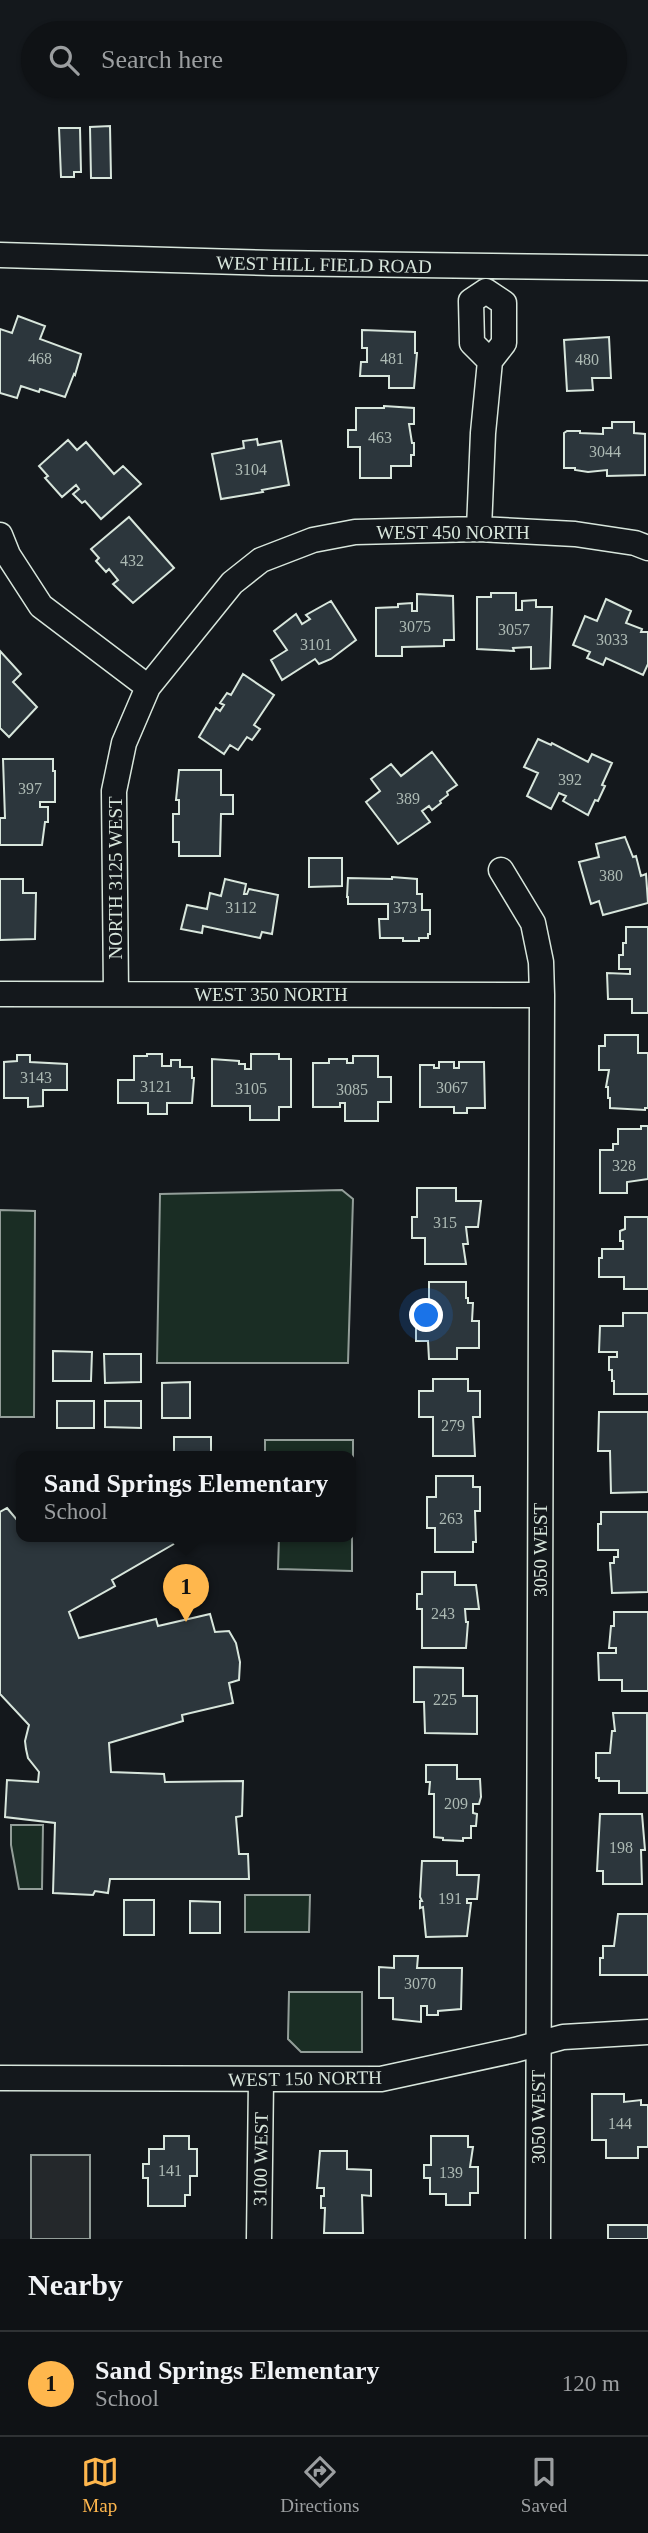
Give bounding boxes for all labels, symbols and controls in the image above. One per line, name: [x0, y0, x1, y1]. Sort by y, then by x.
search box: [21, 21, 627, 98]
icon: search: [45, 41, 83, 79]
text: Search here: [101, 45, 223, 74]
street label: WEST HILL FIELD ROAD: [216, 252, 432, 277]
house number: 468: [28, 350, 52, 367]
house number: 481: [380, 350, 404, 367]
house number: 480: [575, 351, 599, 368]
house number: 463: [368, 429, 392, 446]
house number: 3044: [589, 443, 621, 460]
house number: 3104: [235, 461, 267, 478]
street label: WEST 450 NORTH: [376, 522, 530, 543]
house number: 432: [120, 552, 144, 569]
house number: 3075: [399, 618, 431, 635]
house number: 3057: [498, 621, 530, 638]
house number: 3033: [596, 631, 628, 648]
house number: 3101: [300, 636, 332, 653]
house number: 392: [558, 771, 582, 788]
house number: 397: [18, 780, 42, 797]
house number: 389: [396, 790, 420, 807]
street label: NORTH 3125 WEST: [105, 796, 126, 960]
house number: 380: [599, 867, 623, 884]
house number: 3112: [225, 899, 257, 916]
house number: 373: [393, 899, 417, 916]
street label: WEST 350 NORTH: [194, 984, 348, 1005]
house number: 3143: [20, 1069, 52, 1086]
house number: 3121: [140, 1078, 172, 1095]
house number: 3067: [436, 1079, 468, 1096]
house number: 3105: [235, 1080, 267, 1097]
house number: 3085: [336, 1081, 368, 1098]
house number: 328: [612, 1157, 636, 1174]
house number: 315: [433, 1214, 457, 1231]
your location: [409, 1298, 443, 1332]
house number: 279: [441, 1417, 465, 1434]
popup: [16, 1451, 356, 1542]
text: Sand Springs Elementary: [44, 1469, 328, 1498]
text: School: [44, 1499, 108, 1524]
street label: 3050 WEST: [530, 1503, 551, 1597]
house number: 263: [439, 1510, 463, 1527]
pin: 1: [163, 1564, 209, 1622]
house number: 243: [431, 1605, 455, 1622]
house number: 225: [433, 1691, 457, 1708]
house number: 209: [444, 1795, 468, 1812]
house number: 198: [609, 1839, 633, 1856]
house number: 191: [438, 1890, 462, 1907]
house number: 3070: [404, 1975, 436, 1992]
street label: WEST 150 NORTH: [228, 2067, 382, 2090]
street label: 3050 WEST: [528, 2070, 549, 2164]
street label: 3100 WEST: [249, 2111, 272, 2206]
house number: 144: [608, 2115, 632, 2132]
house number: 141: [158, 2162, 182, 2179]
house number: 139: [439, 2164, 463, 2181]
text: Nearby: [28, 2268, 123, 2301]
text: Sand Springs Elementary: [95, 2356, 380, 2385]
text: 1: [45, 2371, 57, 2396]
text: 120 m: [562, 2371, 620, 2396]
text: School: [95, 2386, 159, 2411]
tab: Map: [81, 2453, 119, 2517]
tab: Directions: [280, 2453, 359, 2517]
tab: Saved: [521, 2453, 567, 2517]

